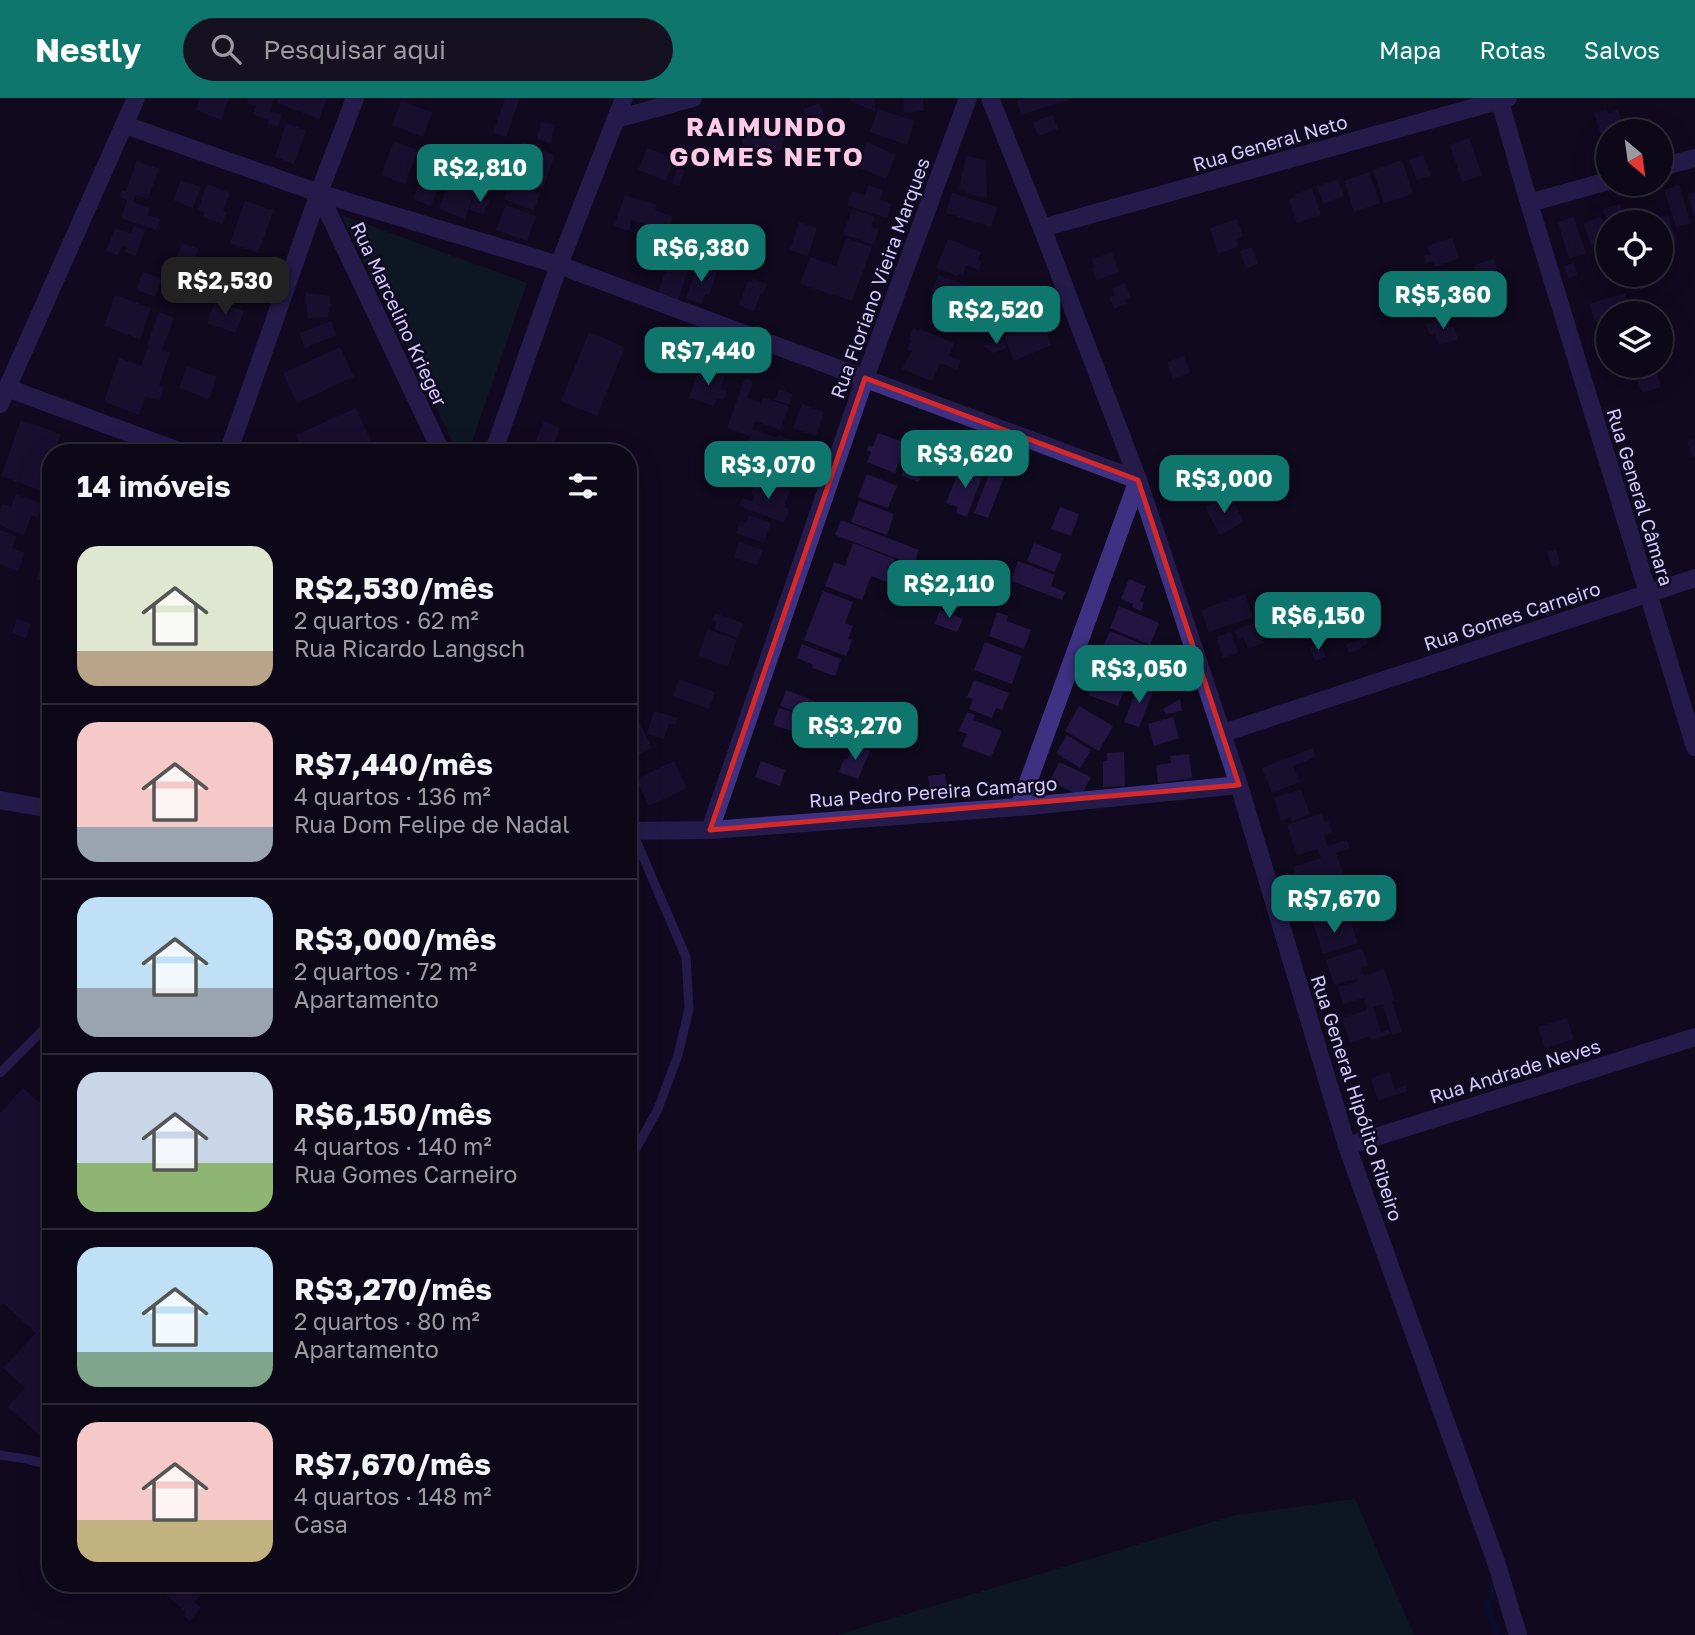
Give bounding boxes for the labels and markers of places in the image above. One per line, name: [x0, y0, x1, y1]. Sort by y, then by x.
pin: R$2,810: [415, 144, 545, 204]
pin: R$6,380: [636, 225, 766, 284]
pin: R$2,530: [160, 258, 290, 317]
pin: R$5,360: [1378, 272, 1508, 331]
pin: R$2,520: [931, 286, 1061, 346]
pin: R$7,440: [643, 328, 773, 387]
pin: R$3,620: [900, 430, 1030, 490]
pin: R$3,070: [703, 442, 833, 501]
pin: R$3,000: [1159, 456, 1289, 515]
pin: R$2,110: [884, 560, 1014, 620]
pin: R$6,150: [1253, 592, 1383, 652]
pin: R$3,050: [1074, 646, 1204, 705]
pin: R$3,270: [790, 702, 920, 762]
pin: R$7,670: [1269, 876, 1399, 935]

